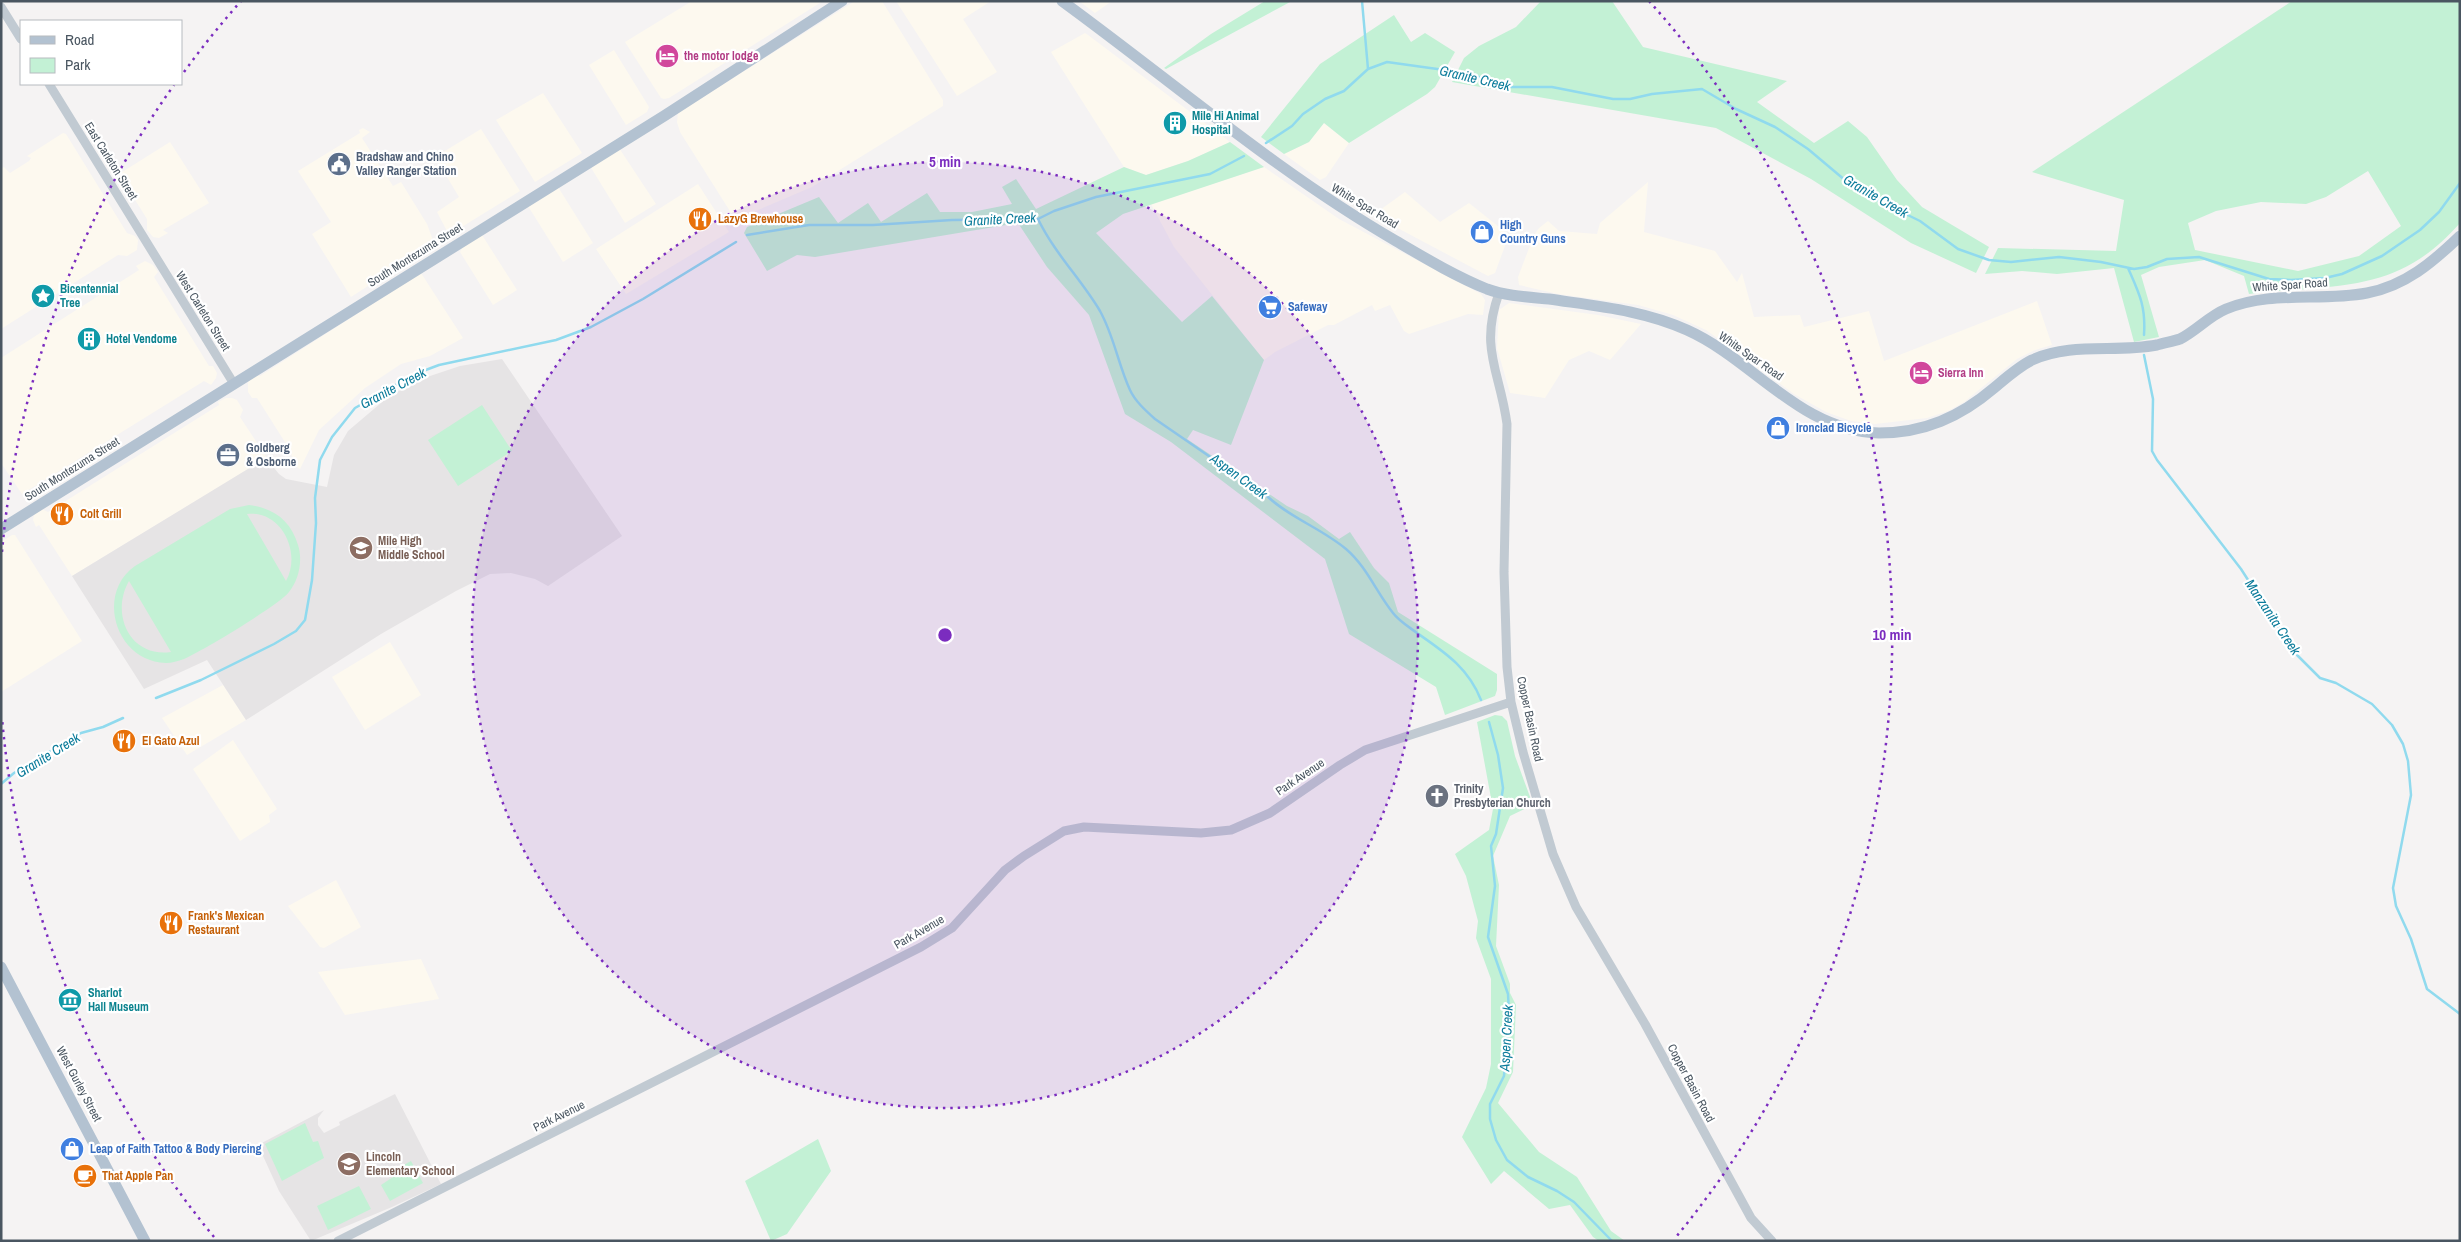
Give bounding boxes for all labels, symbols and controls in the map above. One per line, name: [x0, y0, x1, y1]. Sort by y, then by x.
legend: [20, 20, 182, 85]
text: Road: [65, 29, 94, 50]
hotel icon: the motor lodge: [654, 43, 680, 69]
place label: the motor lodge: [684, 48, 759, 64]
text: Park: [65, 54, 91, 75]
water label: Granite Creek: [1438, 61, 1513, 95]
place label: Mile Hi Animal Hospital: [1192, 108, 1259, 138]
building icon: Mile Hi Animal Hospital: [1162, 110, 1188, 136]
street label: East Carleton Street: [81, 119, 141, 203]
place label: Bradshaw and Chino Valley Ranger Station: [356, 149, 457, 179]
public building icon: Bradshaw and Chino Valley Ranger Station: [326, 151, 352, 177]
text: 5 min: [929, 151, 961, 172]
water label: Granite Creek: [1840, 170, 1913, 222]
street label: White Spar Road: [1329, 180, 1401, 232]
restaurant icon: LazyG Brewhouse: [687, 206, 713, 232]
water label: Granite Creek: [964, 208, 1038, 230]
place label: LazyG Brewhouse: [718, 211, 804, 227]
place label: High Country Guns: [1500, 217, 1566, 247]
street label: South Montezuma Street: [365, 219, 466, 291]
shop icon: High Country Guns: [1469, 219, 1495, 245]
street label: West Carleton Street: [172, 268, 234, 354]
street label: White Spar Road: [2252, 274, 2328, 296]
place label: Bicentennial Tree: [60, 281, 119, 311]
place icon: Bicentennial Tree: [30, 283, 56, 309]
supermarket icon: Safeway: [1257, 294, 1283, 320]
place label: Safeway: [1288, 299, 1328, 315]
building icon: Hotel Vendome: [76, 326, 102, 352]
street label: White Spar Road: [1715, 328, 1787, 384]
place label: Hotel Vendome: [106, 331, 177, 347]
hotel icon: Sierra Inn: [1908, 360, 1934, 386]
water label: Granite Creek: [357, 363, 430, 413]
place label: Sierra Inn: [1938, 365, 1983, 381]
shop icon: Ironclad Bicycle: [1765, 415, 1791, 441]
place label: Ironclad Bicycle: [1796, 420, 1872, 436]
street label: South Montezuma Street: [22, 433, 123, 505]
place label: Goldberg & Osborne: [246, 440, 297, 470]
office icon: Goldberg & Osborne: [215, 442, 241, 468]
water label: Aspen Creek: [1206, 449, 1272, 504]
restaurant icon: Colt Grill: [49, 501, 75, 527]
place label: Colt Grill: [80, 506, 122, 522]
place label: Mile High Middle School: [378, 533, 445, 563]
school or university icon: Mile High Middle School: [348, 535, 374, 561]
water label: Manzanita Creek: [2241, 576, 2306, 659]
text: 10 min: [1873, 624, 1911, 645]
centre of rings: [936, 626, 954, 644]
street label: Copper Basin Road: [1513, 675, 1547, 763]
water label: Granite Creek: [13, 728, 84, 782]
restaurant icon: El Gato Azul: [111, 728, 137, 754]
place label: El Gato Azul: [142, 733, 200, 749]
street label: Park Avenue: [1272, 755, 1328, 799]
place label: Trinity Presbyterian Church: [1454, 781, 1551, 811]
church icon: Trinity Presbyterian Church: [1424, 783, 1450, 809]
place label: Frank's Mexican Restaurant: [188, 908, 264, 938]
restaurant icon: Frank's Mexican Restaurant: [158, 910, 184, 936]
street label: Park Avenue: [891, 911, 947, 953]
place label: Sharlot Hall Museum: [88, 985, 149, 1015]
museum icon: Sharlot Hall Museum: [57, 987, 83, 1013]
water label: Aspen Creek: [1495, 1003, 1517, 1073]
street label: Copper Basin Road: [1664, 1041, 1718, 1125]
street label: West Gurley Street: [52, 1044, 106, 1125]
street label: Park Avenue: [530, 1097, 588, 1135]
shop icon: Leap of Faith Tattoo & Body Piercing: [59, 1136, 85, 1162]
place label: Leap of Faith Tattoo & Body Piercing: [90, 1141, 262, 1157]
place label: Lincoln Elementary School: [366, 1149, 455, 1179]
school or university icon: Lincoln Elementary School: [336, 1151, 362, 1177]
cafe icon: That Apple Pan: [72, 1163, 98, 1189]
place label: That Apple Pan: [102, 1168, 173, 1184]

